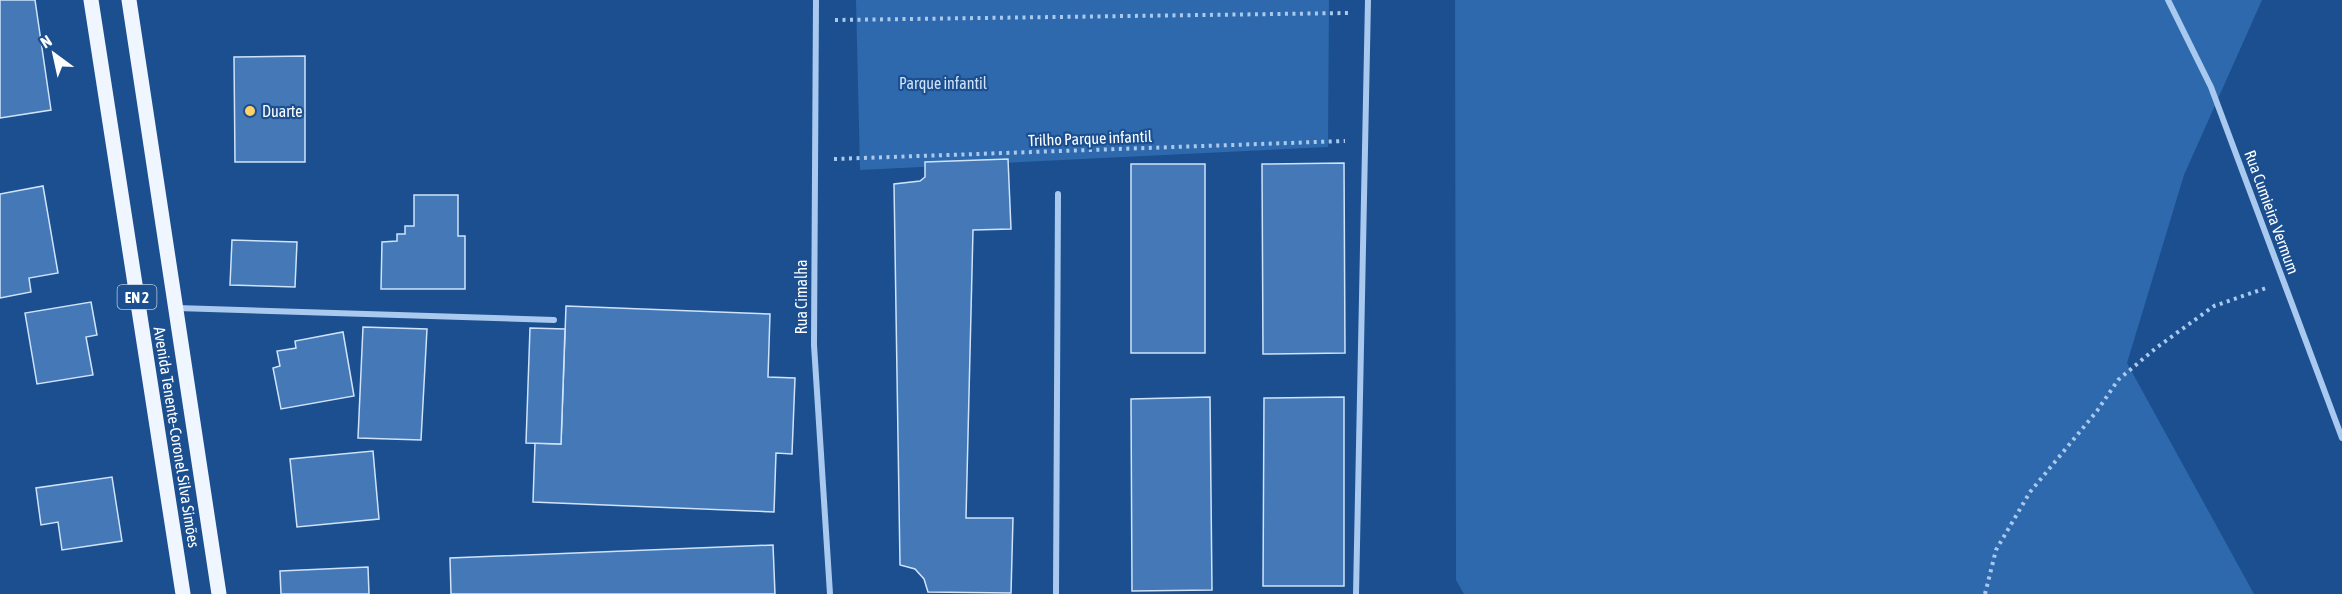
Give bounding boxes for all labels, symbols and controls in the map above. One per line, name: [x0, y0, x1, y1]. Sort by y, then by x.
north arrow: [24, 24, 84, 84]
text: N: [37, 31, 55, 52]
park label: Parque infantil: [899, 74, 988, 93]
place label: Duarte: [262, 102, 302, 120]
marker: Duarte: [243, 104, 257, 118]
street label: Trilho Parque infantil: [1028, 127, 1153, 150]
street label: Rua Cumieira Vermum: [2241, 148, 2303, 276]
street label: Rua Cimalha: [792, 260, 810, 334]
road number: EN 2: [118, 285, 156, 309]
street label: Avenida Tenente-Coronel Silva Simões: [151, 325, 203, 549]

